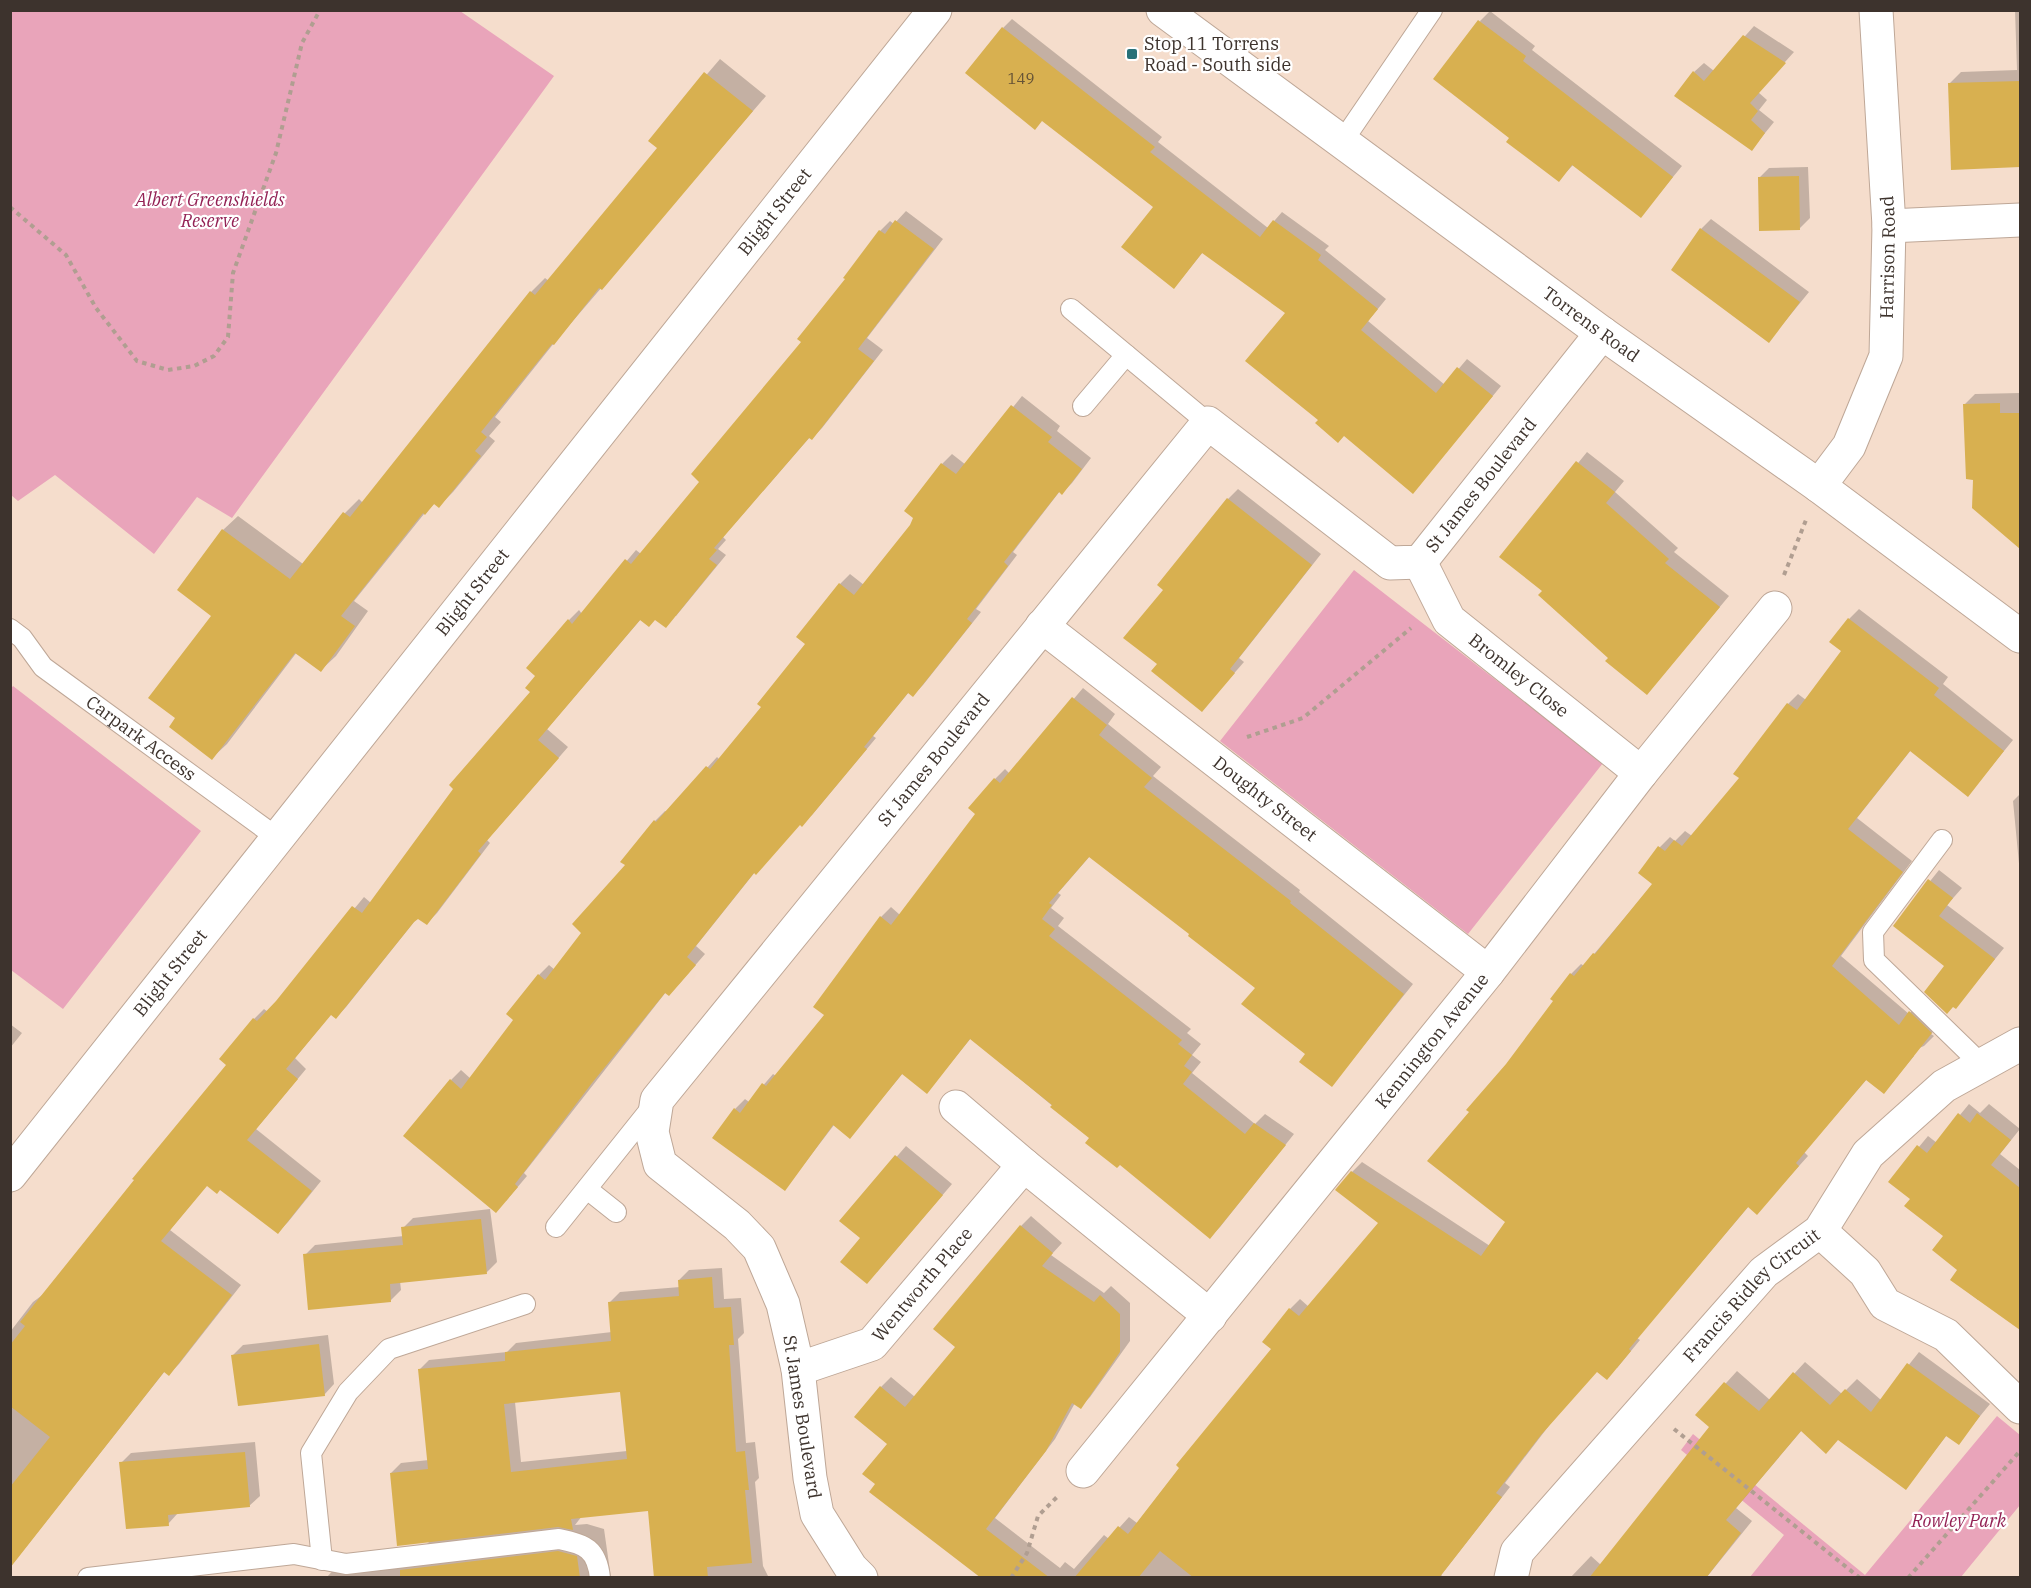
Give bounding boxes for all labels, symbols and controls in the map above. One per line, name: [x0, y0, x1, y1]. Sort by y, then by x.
place label: Stop 11 Torrens Road - South side: [1144, 32, 1291, 76]
marker: Stop 11 Torrens Road - South side: [1125, 47, 1139, 61]
house number: 149: [1007, 69, 1035, 88]
street label: Blight Street: [733, 163, 816, 260]
park label: Albert Greenshields Reserve: [134, 188, 285, 232]
street label: Harrison Road: [1875, 195, 1900, 319]
street label: Torrens Road: [1538, 281, 1644, 367]
street label: St James Boulevard: [1420, 413, 1541, 557]
street label: Blight Street: [430, 544, 514, 640]
street label: Bromley Close: [1464, 628, 1574, 722]
street label: St James Boulevard: [872, 688, 995, 831]
street label: Carpark Access: [82, 690, 201, 786]
street label: Doughty Street: [1208, 751, 1322, 846]
street label: Blight Street: [128, 924, 212, 1021]
street label: Kennington Avenue: [1370, 968, 1493, 1113]
street label: Wentworth Place: [867, 1222, 977, 1346]
street label: Francis Ridley Circuit: [1678, 1223, 1824, 1367]
street label: St James Boulevard: [778, 1333, 827, 1500]
park label: Rowley Park: [1911, 1509, 2007, 1532]

